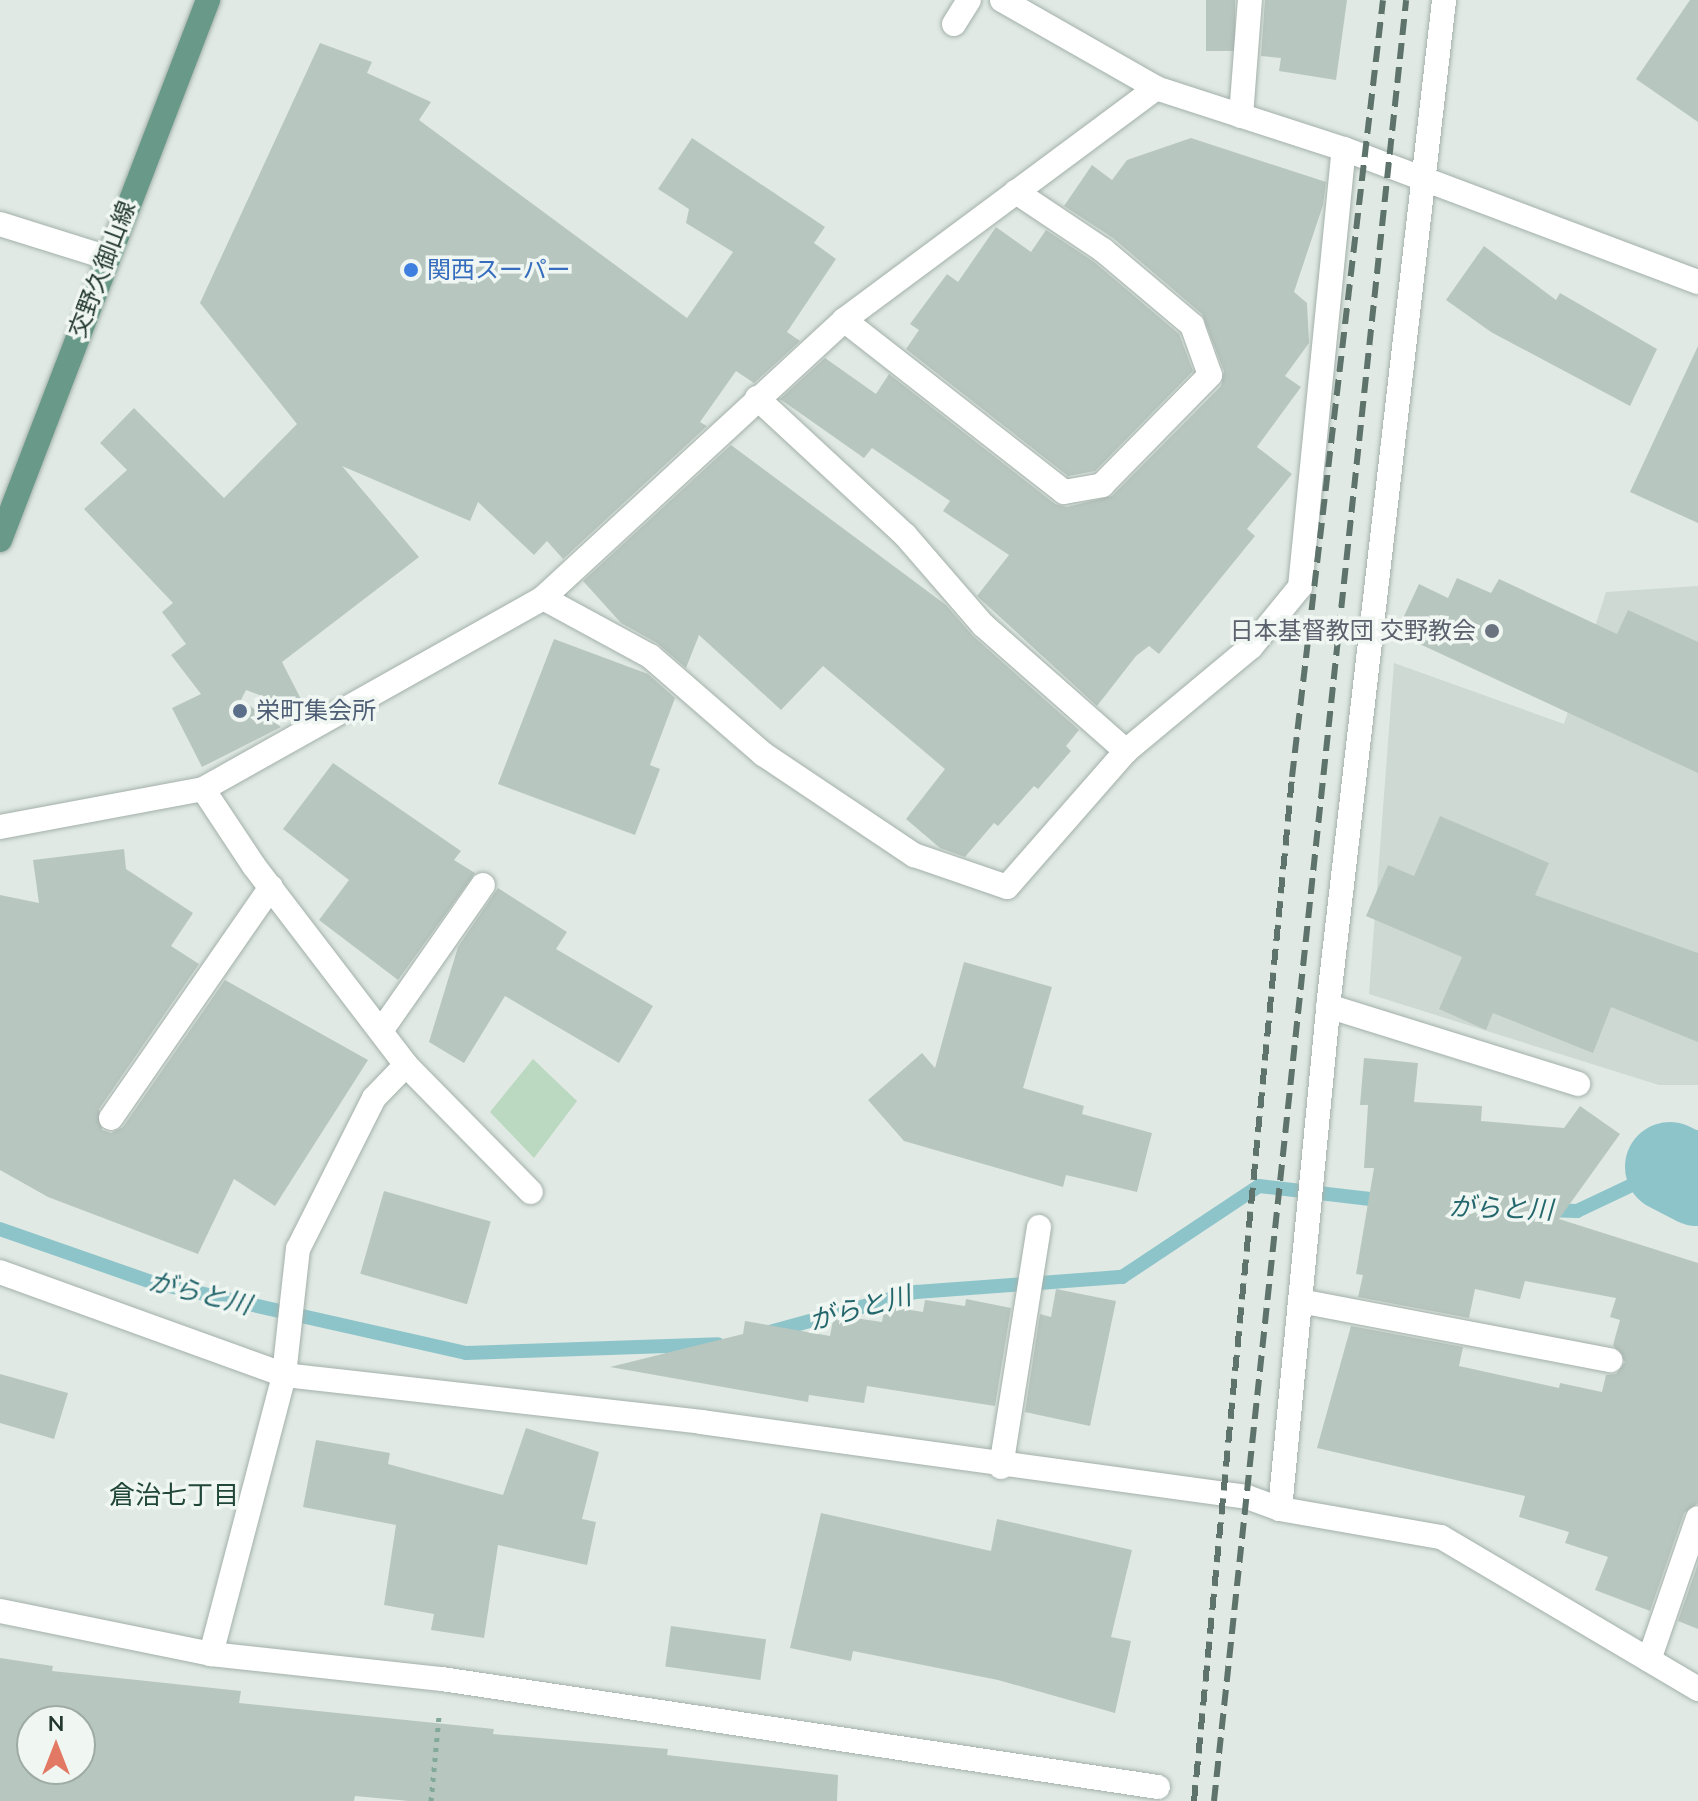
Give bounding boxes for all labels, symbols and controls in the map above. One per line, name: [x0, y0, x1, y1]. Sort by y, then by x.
street label: 交野久御山線: [63, 197, 141, 341]
place label: 関西スーパー: [427, 256, 571, 284]
marker: 関西スーパー: [402, 261, 420, 279]
place label: 日本基督教団 交野教会: [1230, 617, 1476, 645]
marker: 日本基督教団 交野教会: [1483, 622, 1501, 640]
place label: 栄町集会所: [256, 697, 376, 725]
marker: 栄町集会所: [231, 702, 249, 720]
water label: がらと川: [1448, 1191, 1554, 1225]
water label: がらと川: [146, 1265, 254, 1321]
water label: がらと川: [806, 1279, 914, 1337]
district label: 倉治七丁目: [109, 1479, 239, 1511]
north arrow: [16, 1705, 96, 1785]
text: N: [48, 1709, 64, 1737]

